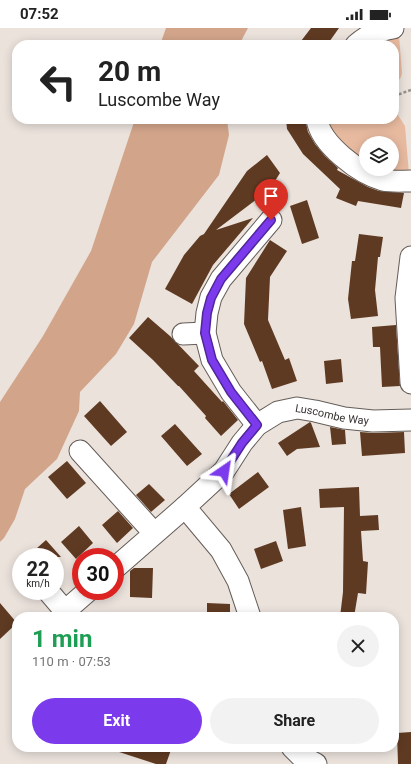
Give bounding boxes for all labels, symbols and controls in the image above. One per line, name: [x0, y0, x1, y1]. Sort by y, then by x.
text: 07:52: [20, 5, 59, 23]
text: 20 m: [98, 55, 161, 88]
icon: left: [32, 56, 84, 108]
text: Luscombe Way: [98, 89, 220, 110]
map controls: [359, 136, 399, 176]
button: layers: [359, 136, 399, 176]
pin: [254, 179, 288, 220]
icon: arrive: [260, 185, 282, 207]
street label: Luscombe Way: [294, 401, 370, 427]
position arrow: [203, 450, 245, 492]
speed limit sign: 30: [72, 548, 124, 600]
text: 22: [27, 557, 49, 581]
text: km/h: [26, 578, 50, 589]
text: 1 min: [32, 625, 92, 653]
button: close: [337, 625, 379, 667]
text: 110 m · 07:53: [32, 654, 111, 669]
button: Exit: [32, 698, 202, 744]
button: Share: [210, 698, 379, 744]

